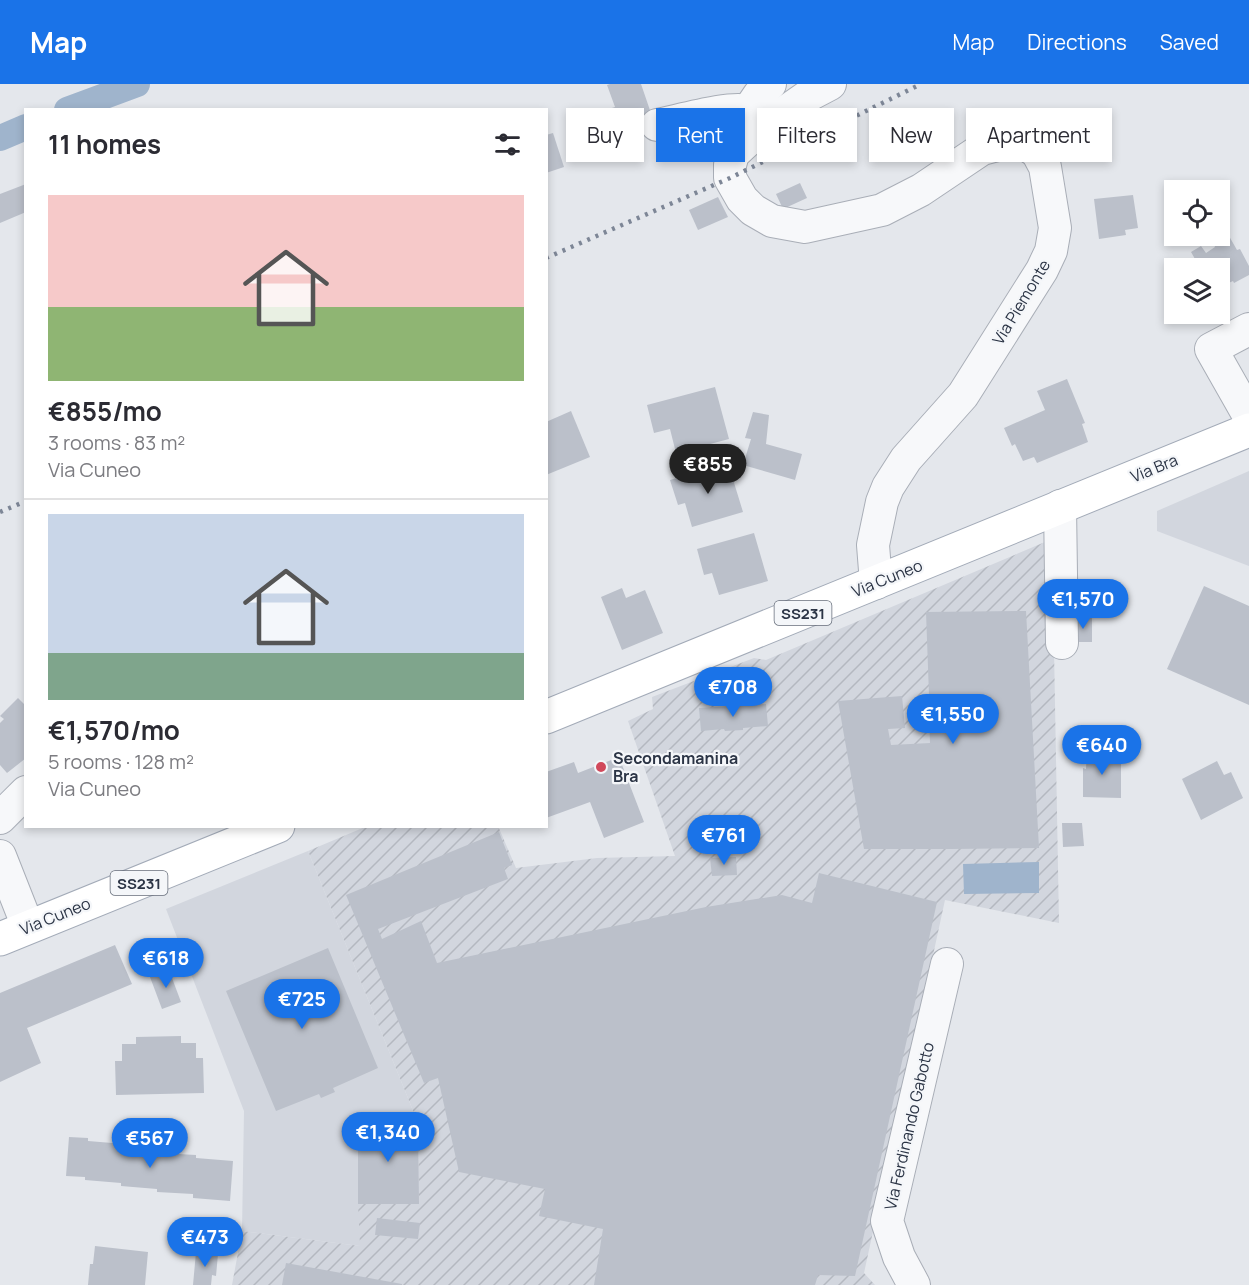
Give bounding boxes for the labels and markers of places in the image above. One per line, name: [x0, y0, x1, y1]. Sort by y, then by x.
pin: €855: [672, 444, 744, 495]
pin: €1,570: [1034, 579, 1132, 630]
pin: €708: [697, 667, 769, 718]
pin: €1,550: [904, 694, 1002, 745]
pin: €640: [1066, 725, 1138, 776]
place label: Secondamanina Bra: [613, 747, 738, 787]
marker: Secondamanina Bra: [594, 760, 608, 774]
pin: €761: [688, 815, 760, 866]
pin: €618: [130, 938, 202, 989]
pin: €725: [266, 979, 338, 1030]
pin: €1,340: [339, 1112, 437, 1163]
pin: €567: [114, 1118, 186, 1169]
pin: €473: [169, 1217, 241, 1268]

